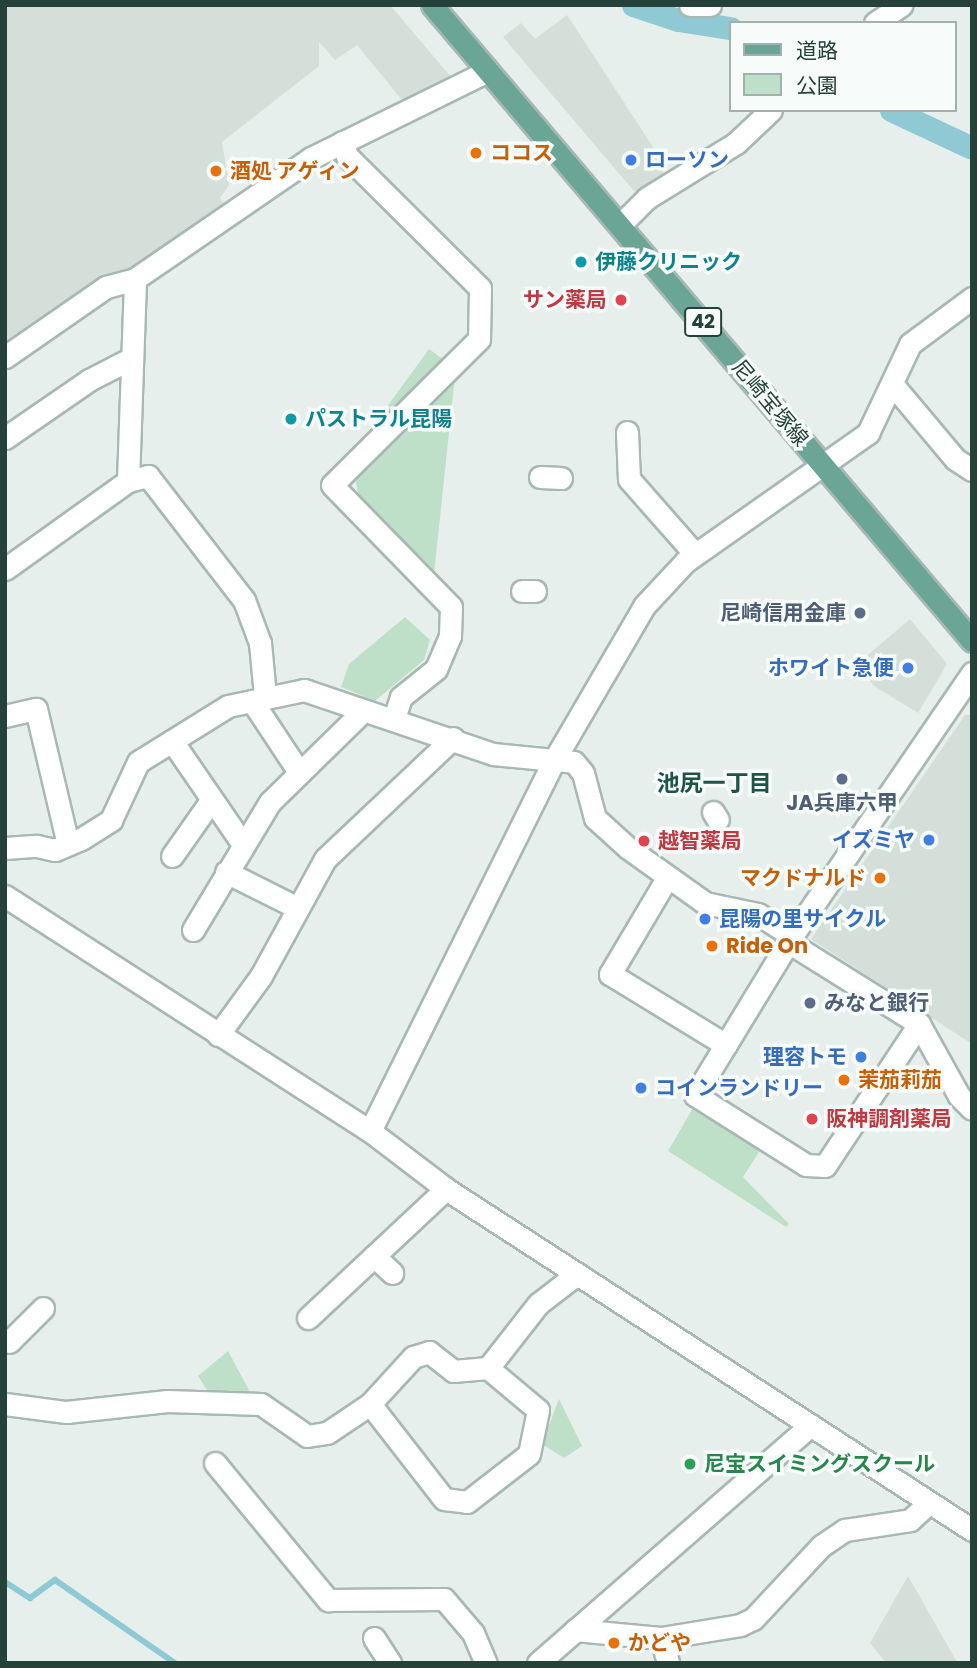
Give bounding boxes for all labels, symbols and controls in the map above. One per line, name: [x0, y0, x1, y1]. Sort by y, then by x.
legend: [729, 21, 956, 112]
text: 道路: [796, 36, 838, 65]
text: 公園: [796, 71, 838, 100]
place label: ココス: [490, 140, 553, 166]
marker: ココス: [468, 145, 484, 161]
place label: ローソン: [645, 147, 729, 173]
marker: ローソン: [623, 152, 639, 168]
place label: 酒処 アゲィン: [230, 158, 360, 184]
marker: 酒処 アゲィン: [208, 163, 224, 179]
place label: 伊藤クリニック: [595, 249, 742, 275]
marker: 伊藤クリニック: [573, 254, 589, 270]
place label: サン薬局: [523, 287, 607, 313]
marker: サン薬局: [613, 292, 629, 308]
road number: 42: [684, 306, 722, 338]
street label: 尼崎宝塚線: [727, 355, 813, 451]
place label: パストラル昆陽: [305, 406, 452, 432]
marker: パストラル昆陽: [283, 411, 299, 427]
place label: 尼崎信用金庫: [720, 600, 846, 626]
marker: 尼崎信用金庫: [852, 605, 868, 621]
place label: ホワイト急便: [768, 655, 894, 681]
marker: ホワイト急便: [900, 660, 916, 676]
district label: 池尻一丁目: [657, 769, 771, 797]
marker: JA兵庫六甲: [834, 771, 850, 787]
place label: JA兵庫六甲: [786, 790, 898, 816]
place label: イズミヤ: [831, 827, 915, 853]
place label: 越智薬局: [658, 828, 742, 854]
marker: イズミヤ: [921, 832, 937, 848]
marker: 越智薬局: [636, 833, 652, 849]
place label: マクドナルド: [740, 865, 866, 891]
marker: マクドナルド: [872, 870, 888, 886]
place label: 昆陽の里サイクル: [719, 906, 887, 932]
marker: 昆陽の里サイクル: [697, 911, 713, 927]
place label: Ride On: [726, 933, 808, 959]
marker: Ride On: [704, 938, 720, 954]
place label: みなと銀行: [824, 990, 929, 1016]
marker: みなと銀行: [802, 995, 818, 1011]
place label: 理容トモ: [763, 1044, 847, 1070]
marker: 理容トモ: [853, 1049, 869, 1065]
place label: 茉茄莉茄: [858, 1067, 942, 1093]
marker: 茉茄莉茄: [836, 1072, 852, 1088]
place label: コインランドリー: [655, 1075, 823, 1101]
marker: コインランドリー: [633, 1080, 649, 1096]
place label: 阪神調剤薬局: [826, 1106, 952, 1132]
marker: 阪神調剤薬局: [804, 1111, 820, 1127]
place label: 尼宝スイミングスクール: [704, 1451, 935, 1477]
marker: 尼宝スイミングスクール: [682, 1456, 698, 1472]
place label: かどや: [628, 1630, 691, 1656]
marker: かどや: [606, 1635, 622, 1651]

